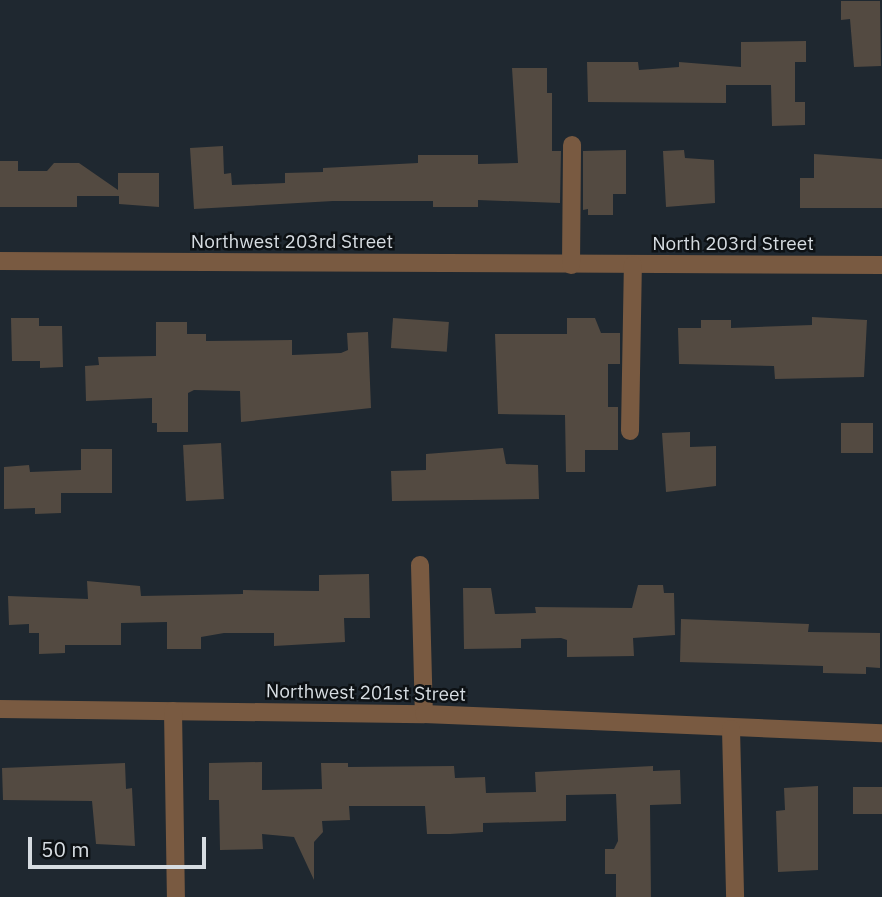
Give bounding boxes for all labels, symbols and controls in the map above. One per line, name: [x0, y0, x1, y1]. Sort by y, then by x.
street label: Northwest 203rd Street: [191, 231, 393, 253]
street label: North 203rd Street: [652, 233, 814, 255]
street label: Northwest 201st Street: [266, 680, 466, 706]
scale bar: [32, 824, 210, 868]
text: 50 m: [41, 835, 90, 863]

